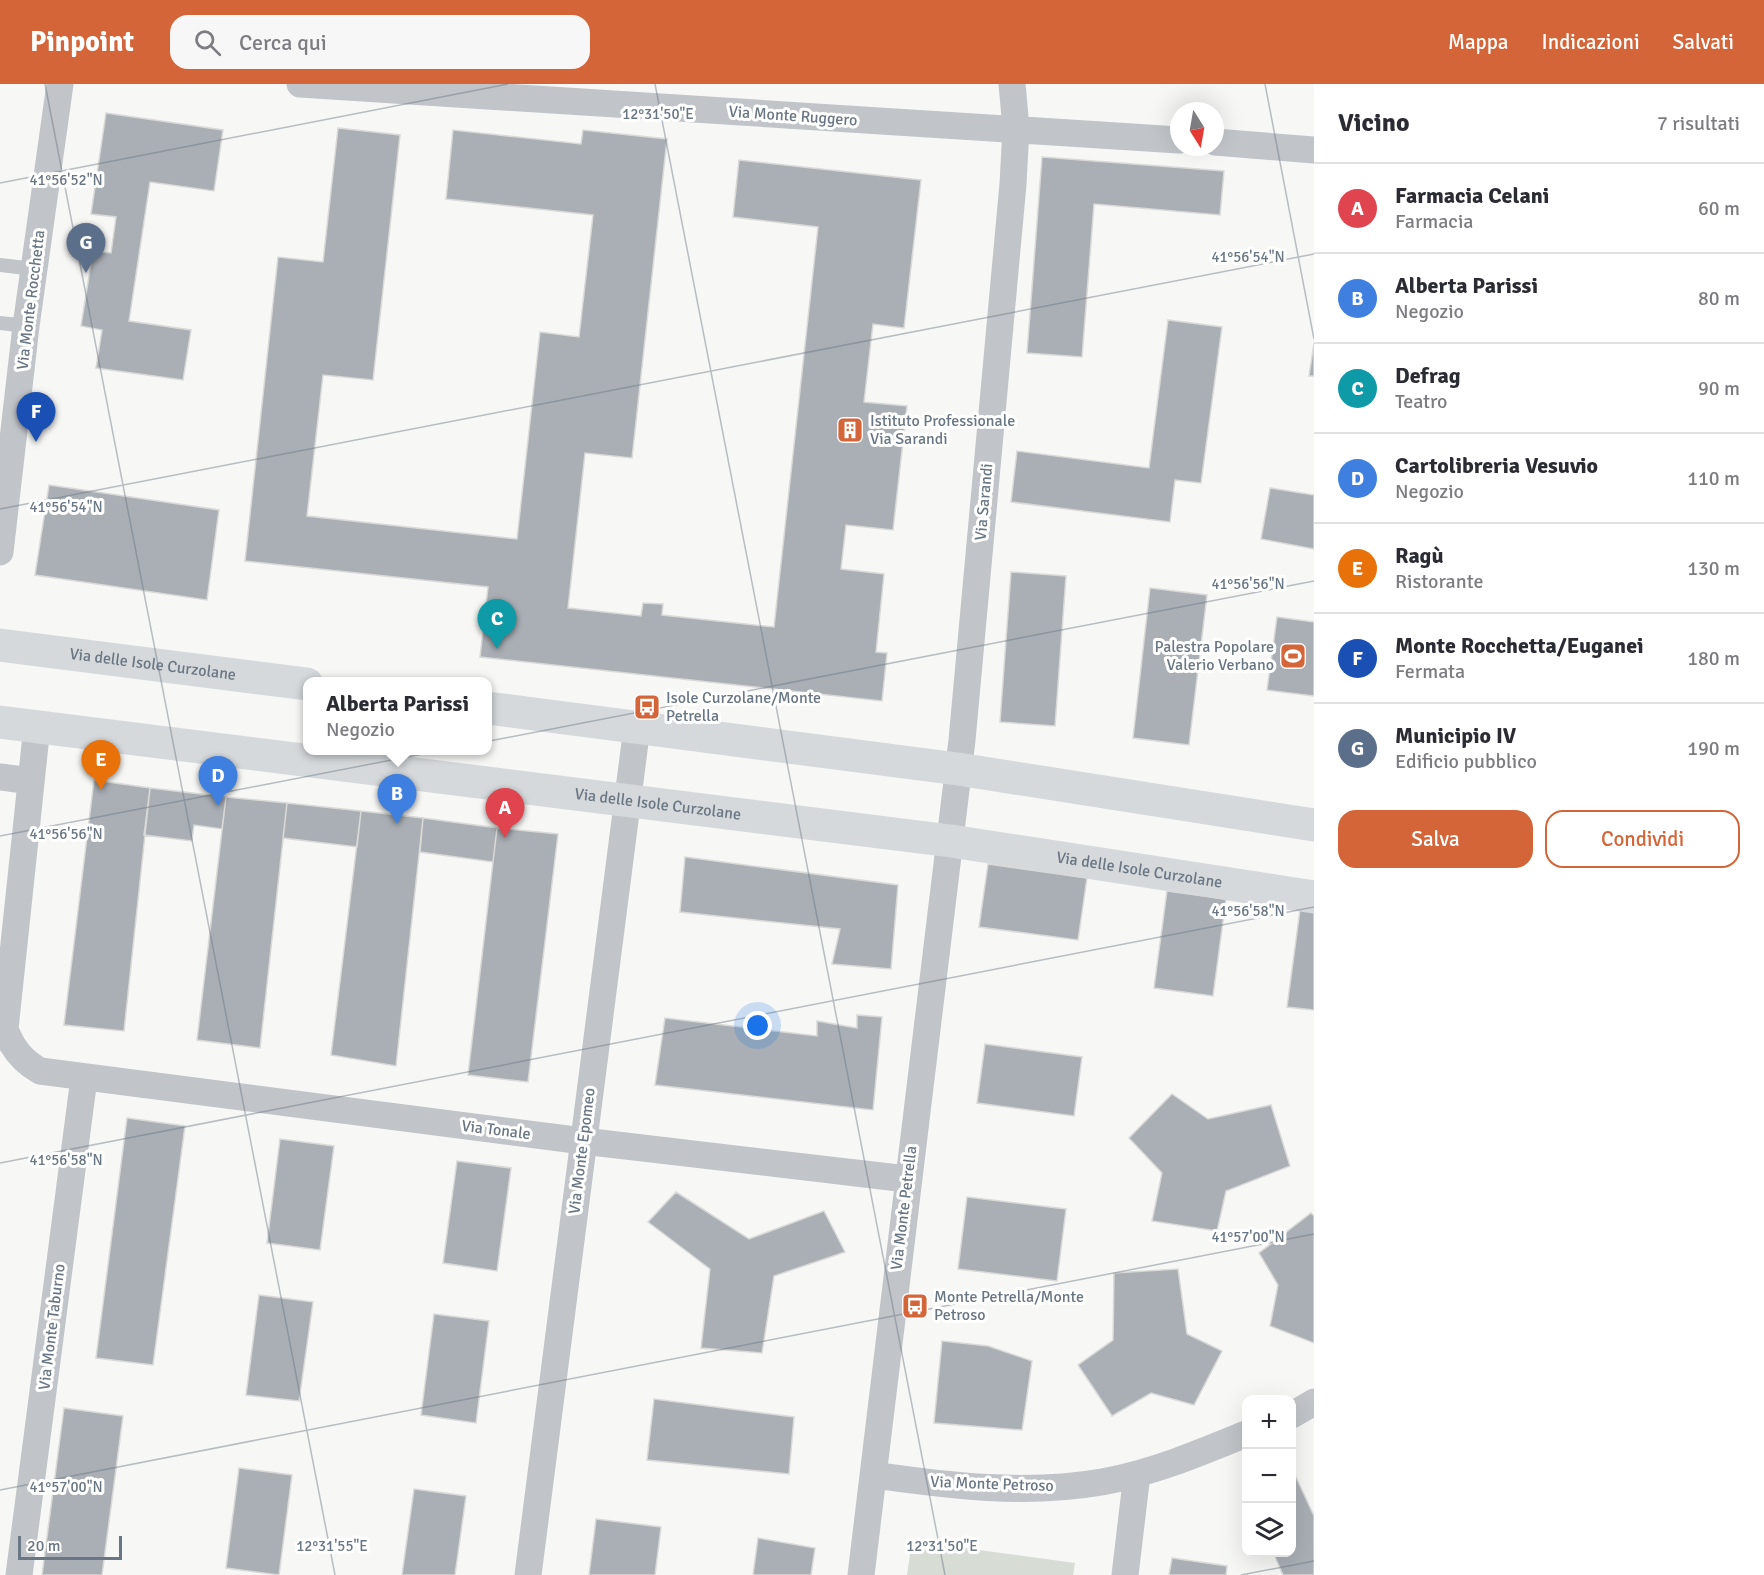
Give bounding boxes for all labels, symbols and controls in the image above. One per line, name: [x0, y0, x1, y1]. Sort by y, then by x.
search box: [170, 15, 590, 69]
text: Pinpoint: [30, 25, 134, 59]
icon: search: [191, 26, 224, 59]
text: Cerca qui: [239, 29, 327, 56]
text: Mappa: [1448, 29, 1509, 55]
text: Indicazioni: [1542, 29, 1640, 55]
text: Salvati: [1673, 29, 1734, 55]
street label: Via Monte Ruggero: [728, 102, 858, 130]
north arrow: [1170, 102, 1224, 156]
text: 12°31'50"E: [622, 105, 694, 123]
text: Vicino: [1338, 107, 1410, 139]
text: 7 risultati: [1657, 111, 1740, 136]
text: 41°56'52"N: [29, 171, 103, 189]
text: Farmacia Celani: [1395, 182, 1549, 209]
text: A: [1351, 196, 1364, 221]
text: 60 m: [1698, 196, 1740, 221]
text: Farmacia: [1395, 209, 1473, 234]
pin: G: [66, 224, 106, 273]
street label: Via Monte Rocchetta: [12, 229, 50, 371]
text: 41°56'54"N: [1211, 248, 1285, 266]
text: Alberta Parissi: [1395, 272, 1538, 299]
text: B: [1351, 286, 1364, 311]
text: 80 m: [1698, 286, 1740, 311]
text: Negozio: [1395, 299, 1464, 324]
text: Defrag: [1395, 362, 1461, 389]
text: C: [1351, 376, 1364, 401]
text: 90 m: [1698, 376, 1740, 401]
text: Teatro: [1395, 389, 1448, 414]
pin: F: [16, 392, 56, 442]
place label: Istituto Professionale Via Sarandi: [870, 411, 1015, 449]
building icon: Istituto Professionale Via Sarandi: [835, 415, 865, 445]
text: Cartolibreria Vesuvio: [1395, 452, 1598, 479]
street label: Via Sarandi: [971, 463, 997, 541]
text: D: [1351, 466, 1364, 491]
text: 110 m: [1687, 466, 1740, 491]
text: Negozio: [1395, 479, 1464, 504]
text: 41°56'54"N: [29, 498, 103, 516]
text: Ragù: [1395, 542, 1443, 569]
text: E: [1352, 556, 1363, 581]
text: 130 m: [1687, 556, 1740, 581]
text: Ristorante: [1395, 569, 1484, 594]
text: 41°56'56"N: [1211, 575, 1285, 593]
pin: C: [478, 600, 516, 649]
text: Monte Rocchetta/Euganei: [1395, 632, 1644, 659]
place label: Palestra Popolare Valerio Verbano: [1154, 637, 1274, 675]
sports icon: Palestra Popolare Valerio Verbano: [1278, 641, 1308, 671]
street label: Via delle Isole Curzolane: [68, 644, 237, 685]
text: F: [1352, 646, 1363, 671]
text: 180 m: [1687, 646, 1740, 671]
text: Fermata: [1395, 659, 1465, 684]
popup: [303, 677, 492, 755]
place label: Isole Curzolane/Monte Petrella: [666, 688, 821, 726]
text: Alberta Parissi: [326, 690, 469, 717]
bus stop icon: Isole Curzolane/Monte Petrella: [632, 692, 662, 722]
text: Negozio: [326, 717, 395, 742]
text: Municipio IV: [1395, 722, 1516, 749]
text: G: [1351, 736, 1364, 761]
text: 190 m: [1687, 736, 1740, 761]
pin: E: [82, 740, 120, 790]
text: Edificio pubblico: [1395, 749, 1537, 774]
pin: D: [198, 756, 238, 806]
pin: B: [378, 774, 416, 824]
street label: Via delle Isole Curzolane: [573, 784, 742, 825]
pin: A: [486, 788, 524, 838]
button: Salva: [1338, 810, 1533, 868]
button: Condividi: [1545, 810, 1740, 868]
text: 41°56'56"N: [29, 825, 103, 843]
street label: Via delle Isole Curzolane: [1055, 847, 1224, 893]
text: 41°56'58"N: [1211, 902, 1285, 920]
your location: [743, 1011, 772, 1040]
street label: Via Monte Epomeo: [564, 1087, 600, 1215]
street label: Via Tonale: [460, 1116, 532, 1144]
street label: Via Monte Petrella: [886, 1145, 922, 1271]
text: 41°56'58"N: [29, 1151, 103, 1169]
text: 41°57'00"N: [1211, 1228, 1285, 1246]
street label: Via Monte Taburno: [34, 1263, 70, 1391]
place label: Monte Petrella/Monte Petroso: [934, 1287, 1084, 1325]
bus stop icon: Monte Petrella/Monte Petroso: [900, 1291, 930, 1321]
map controls: [1242, 1395, 1296, 1557]
button: +: [1242, 1395, 1296, 1449]
button: −: [1242, 1449, 1296, 1503]
street label: Via Monte Petroso: [930, 1472, 1054, 1496]
text: 41°57'00"N: [29, 1478, 103, 1496]
button: layers: [1242, 1503, 1296, 1557]
scale bar: [18, 1533, 122, 1560]
text: 20 m: [27, 1536, 61, 1556]
text: 12°31'55"E: [296, 1537, 368, 1555]
text: 12°31'50"E: [906, 1537, 978, 1555]

